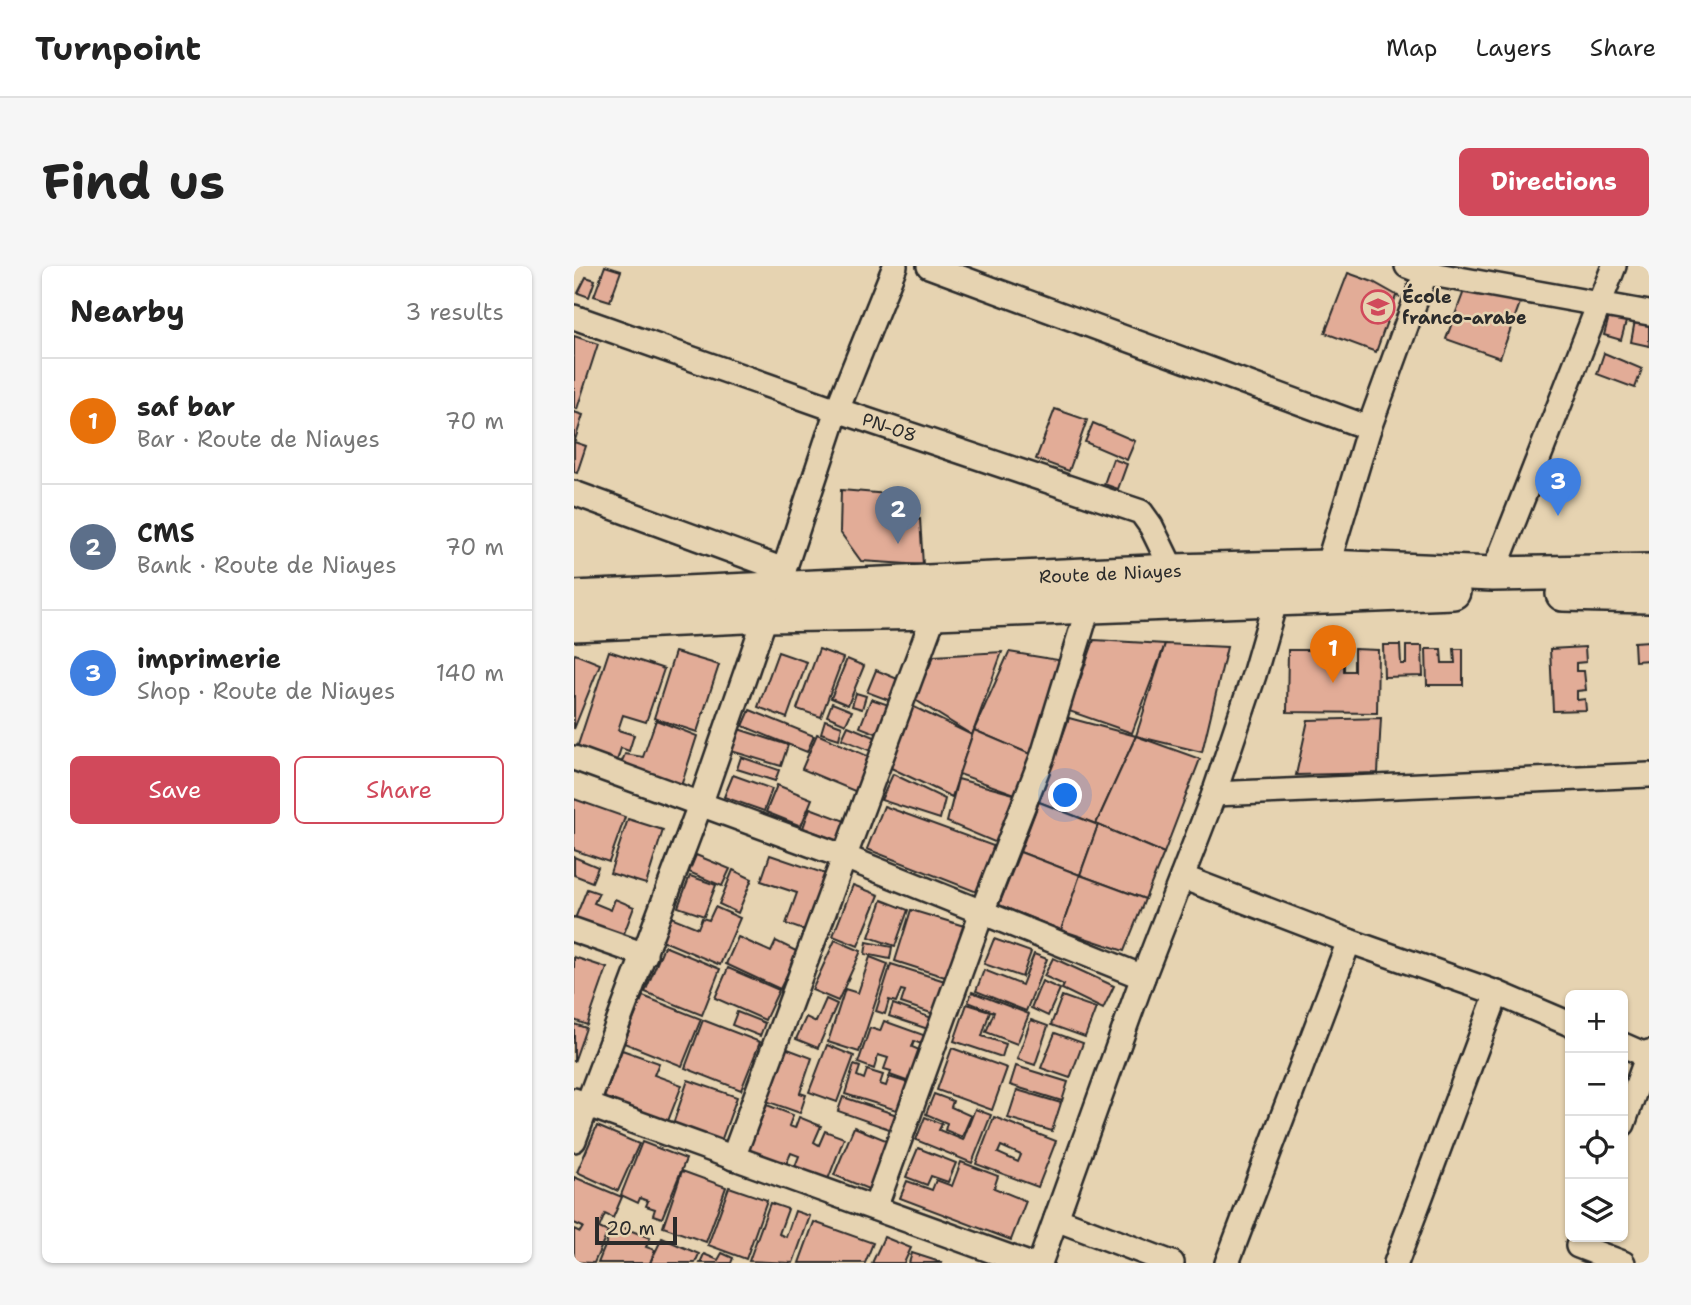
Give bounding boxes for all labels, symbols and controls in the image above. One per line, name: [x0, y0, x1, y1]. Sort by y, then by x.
text: Turnpoint: [35, 26, 201, 71]
text: Map: [1386, 32, 1437, 64]
text: Layers: [1475, 32, 1552, 64]
text: Share: [1590, 32, 1656, 64]
button: Directions: [1459, 148, 1649, 216]
text: Find us: [42, 149, 225, 215]
place label: École franco-arabe: [1402, 283, 1527, 330]
school or university icon: École franco-arabe: [1359, 288, 1397, 326]
text: Nearby: [70, 291, 185, 332]
text: 3 results: [405, 297, 504, 327]
text: saf bar: [137, 389, 235, 424]
text: 1: [88, 406, 98, 436]
text: 70 m: [445, 406, 504, 436]
street label: PN-08: [859, 407, 920, 448]
text: Bar · Route de Niayes: [137, 424, 380, 454]
pin: 3: [1535, 458, 1581, 516]
pin: 2: [875, 486, 921, 544]
text: CMS: [137, 515, 195, 550]
text: 2: [85, 532, 101, 562]
text: 70 m: [445, 532, 504, 562]
text: Bank · Route de Niayes: [137, 550, 397, 580]
street label: Route de Niayes: [1039, 559, 1182, 589]
pin: 1: [1310, 625, 1356, 683]
text: imprimerie: [137, 641, 281, 676]
text: 3: [85, 658, 101, 688]
text: 140 m: [436, 658, 504, 688]
text: Shop · Route de Niayes: [137, 676, 395, 706]
button: Save: [70, 756, 280, 824]
button: Share: [294, 756, 504, 824]
your location: [1048, 778, 1082, 812]
map controls: [1565, 990, 1628, 1242]
button: +: [1565, 990, 1628, 1053]
button: −: [1565, 1053, 1628, 1116]
button: locate: [1565, 1116, 1628, 1179]
button: layers: [1565, 1179, 1628, 1242]
scale bar: [595, 1214, 677, 1246]
text: 20 m: [606, 1216, 655, 1241]

